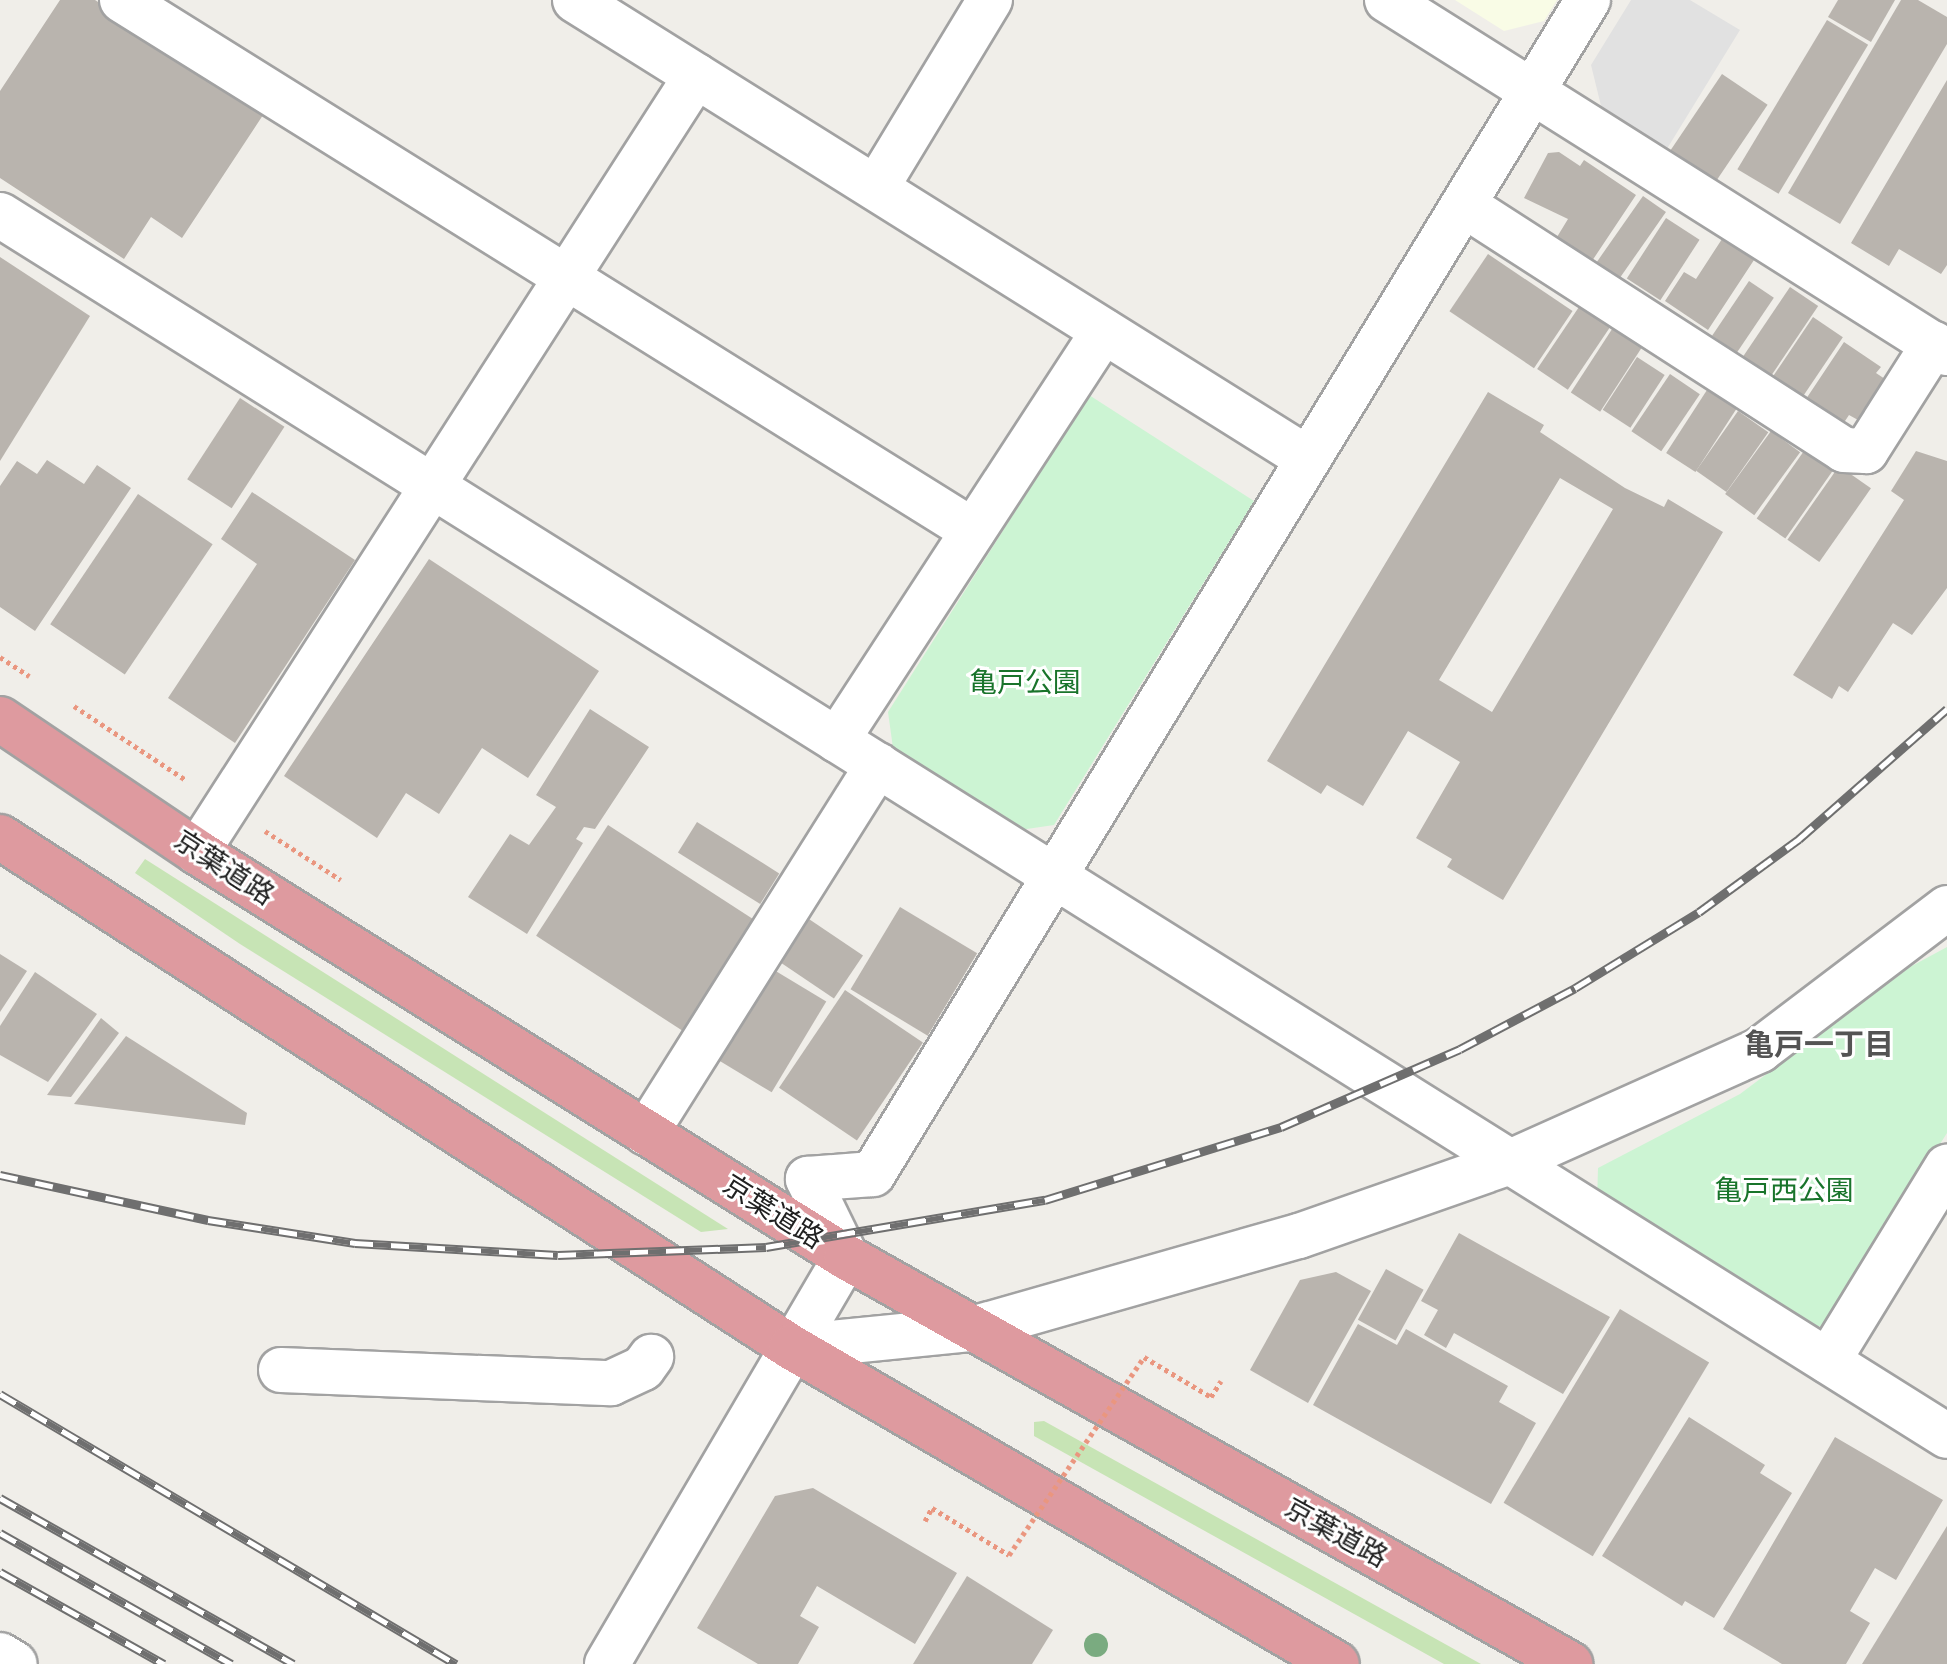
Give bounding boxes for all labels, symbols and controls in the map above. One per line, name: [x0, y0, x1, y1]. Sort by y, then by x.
park label: 亀戸公園: [969, 666, 1081, 700]
street label: 京葉道路: [168, 823, 280, 913]
district label: 亀戸一丁目: [1744, 1027, 1894, 1063]
street label: 京葉道路: [717, 1168, 829, 1256]
park label: 亀戸西公園: [1714, 1174, 1854, 1208]
street label: 京葉道路: [1279, 1491, 1393, 1575]

